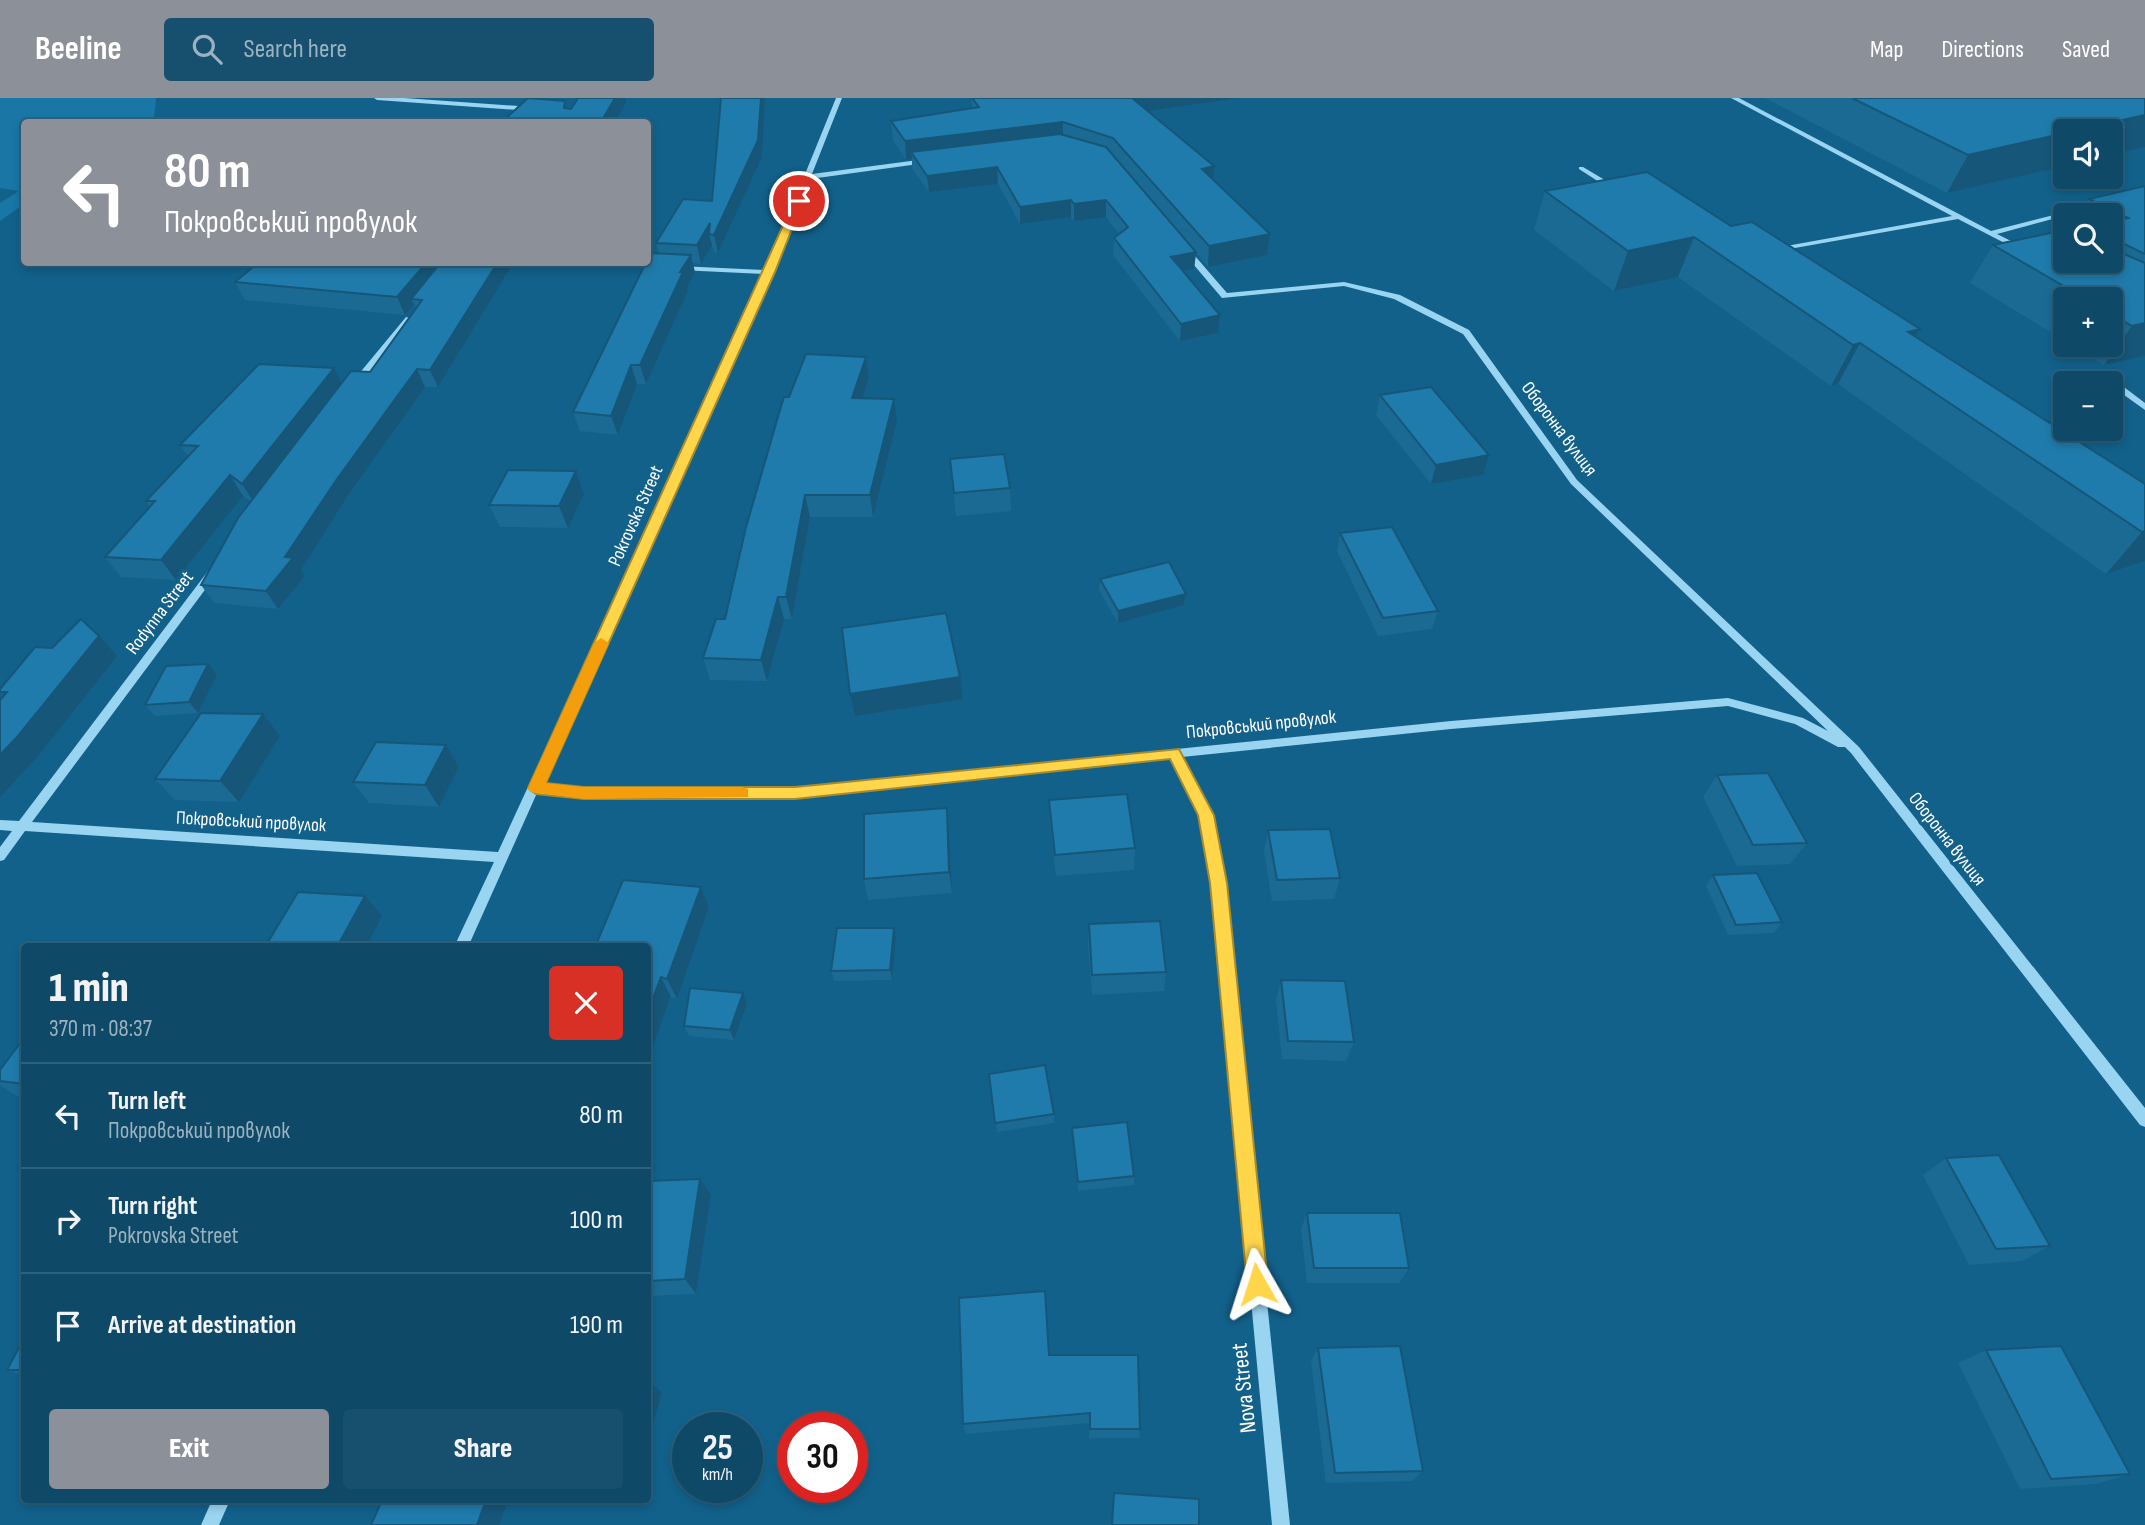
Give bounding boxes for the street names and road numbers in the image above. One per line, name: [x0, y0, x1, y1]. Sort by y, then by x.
street label: Оборонна вулиця: [1516, 377, 1602, 481]
street label: Pokrovska Street: [604, 462, 669, 570]
street label: Rodynna Street: [121, 567, 199, 659]
street label: Покровський провулок: [1185, 706, 1338, 744]
street label: Оборонна вулиця: [1903, 788, 1991, 890]
street label: Покровський провулок: [175, 807, 327, 837]
street label: Nova Street: [1225, 1341, 1263, 1435]

